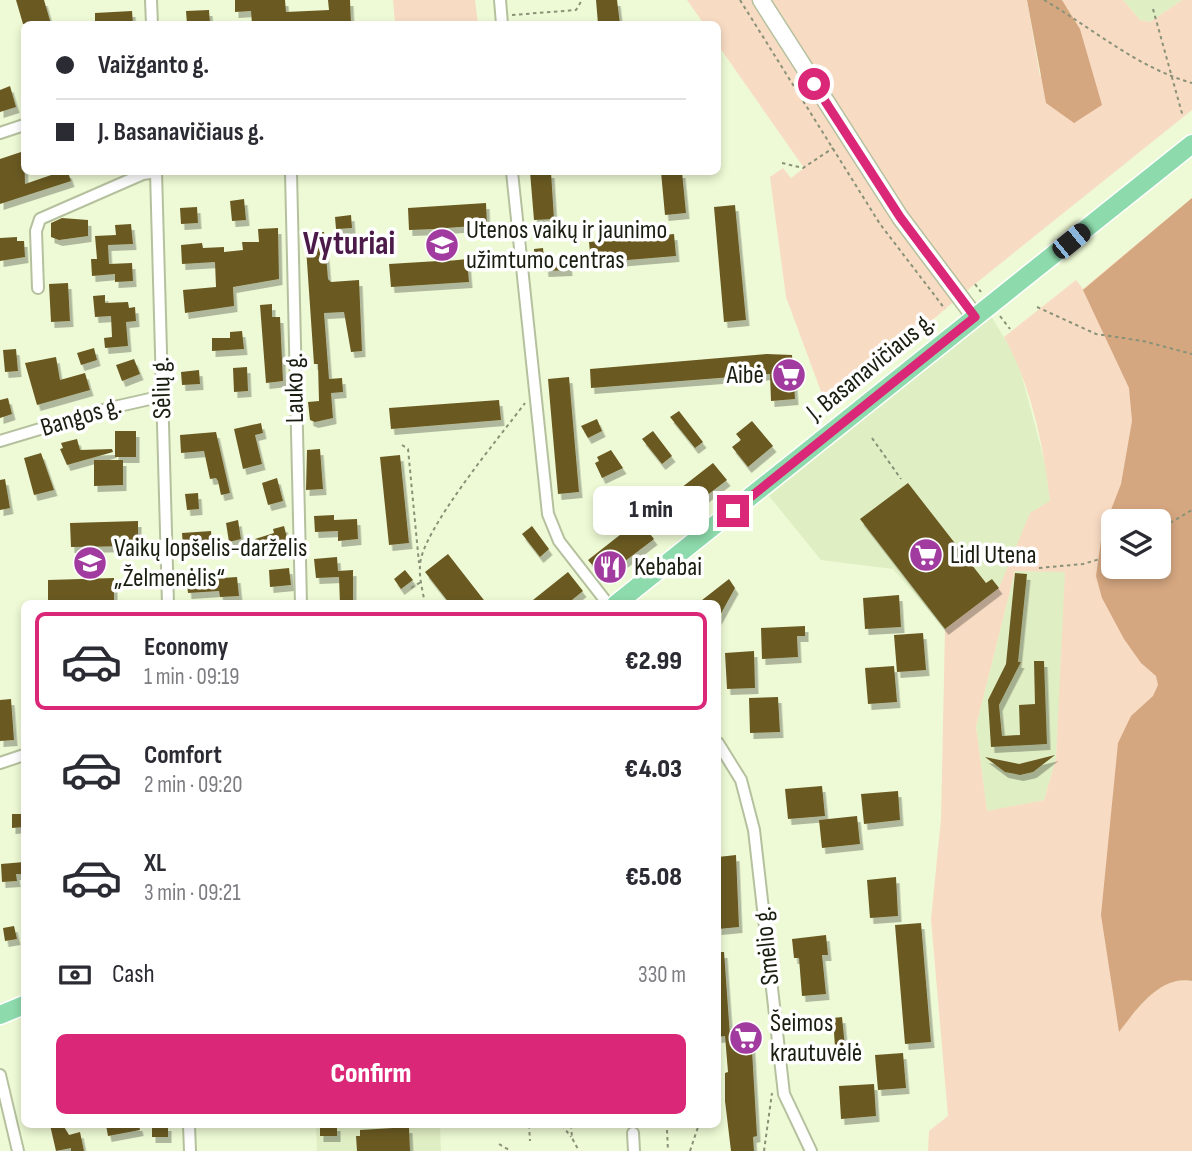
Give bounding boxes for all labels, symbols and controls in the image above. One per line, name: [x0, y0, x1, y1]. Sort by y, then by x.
text: Vaižganto g.: [98, 50, 209, 81]
route start: [798, 68, 830, 100]
text: J. Basanavičiaus g.: [98, 117, 264, 148]
place label: Utenos vaikų ir jaunimo užimtumo centras: [466, 215, 667, 276]
car: [1049, 220, 1094, 262]
district label: Vyturiai: [303, 224, 395, 264]
school or university icon: Utenos vaikų ir jaunimo užimtumo centras: [423, 226, 461, 264]
street label: J. Basanavičiaus g.: [800, 306, 941, 429]
street label: Lauko g.: [279, 353, 311, 423]
street label: Sėlių g.: [145, 356, 179, 420]
supermarket icon: Aibė: [770, 356, 808, 394]
place label: Aibė: [726, 360, 764, 391]
street label: Bangos g.: [37, 390, 125, 444]
callout: 1 min: [593, 486, 708, 536]
route end: [717, 495, 749, 527]
text: 1 min: [629, 496, 673, 524]
map controls: [1101, 509, 1171, 579]
button: layers: [1101, 509, 1171, 579]
place label: Vaikų lopšelis-darželis „Želmenėlis“: [114, 533, 307, 594]
supermarket icon: Lidl Utena: [907, 536, 945, 574]
place label: Lidl Utena: [950, 540, 1036, 571]
school or university icon: Vaikų lopšelis-darželis „Želmenėlis“: [71, 544, 109, 582]
restaurant icon: Kebabai: [591, 548, 629, 586]
place label: Kebabai: [634, 552, 702, 583]
icon: car: [60, 630, 123, 693]
text: Economy: [144, 632, 228, 663]
text: €2.99: [625, 646, 682, 677]
text: 1 min · 09:19: [144, 663, 240, 691]
icon: car: [60, 738, 123, 801]
text: Comfort: [144, 740, 222, 771]
text: €4.03: [625, 754, 682, 785]
text: 2 min · 09:20: [144, 771, 242, 799]
icon: car: [60, 846, 123, 909]
text: XL: [144, 848, 166, 879]
text: €5.08: [625, 862, 682, 893]
text: 3 min · 09:21: [144, 879, 240, 907]
street label: Smėlio g.: [747, 905, 787, 987]
icon: cash: [56, 956, 94, 994]
text: Cash: [112, 959, 155, 990]
text: 330 m: [638, 961, 686, 989]
place label: Šeimos krautuvėlė: [770, 1008, 862, 1069]
supermarket icon: Šeimos krautuvėlė: [727, 1019, 765, 1057]
button: Confirm: [56, 1034, 686, 1114]

